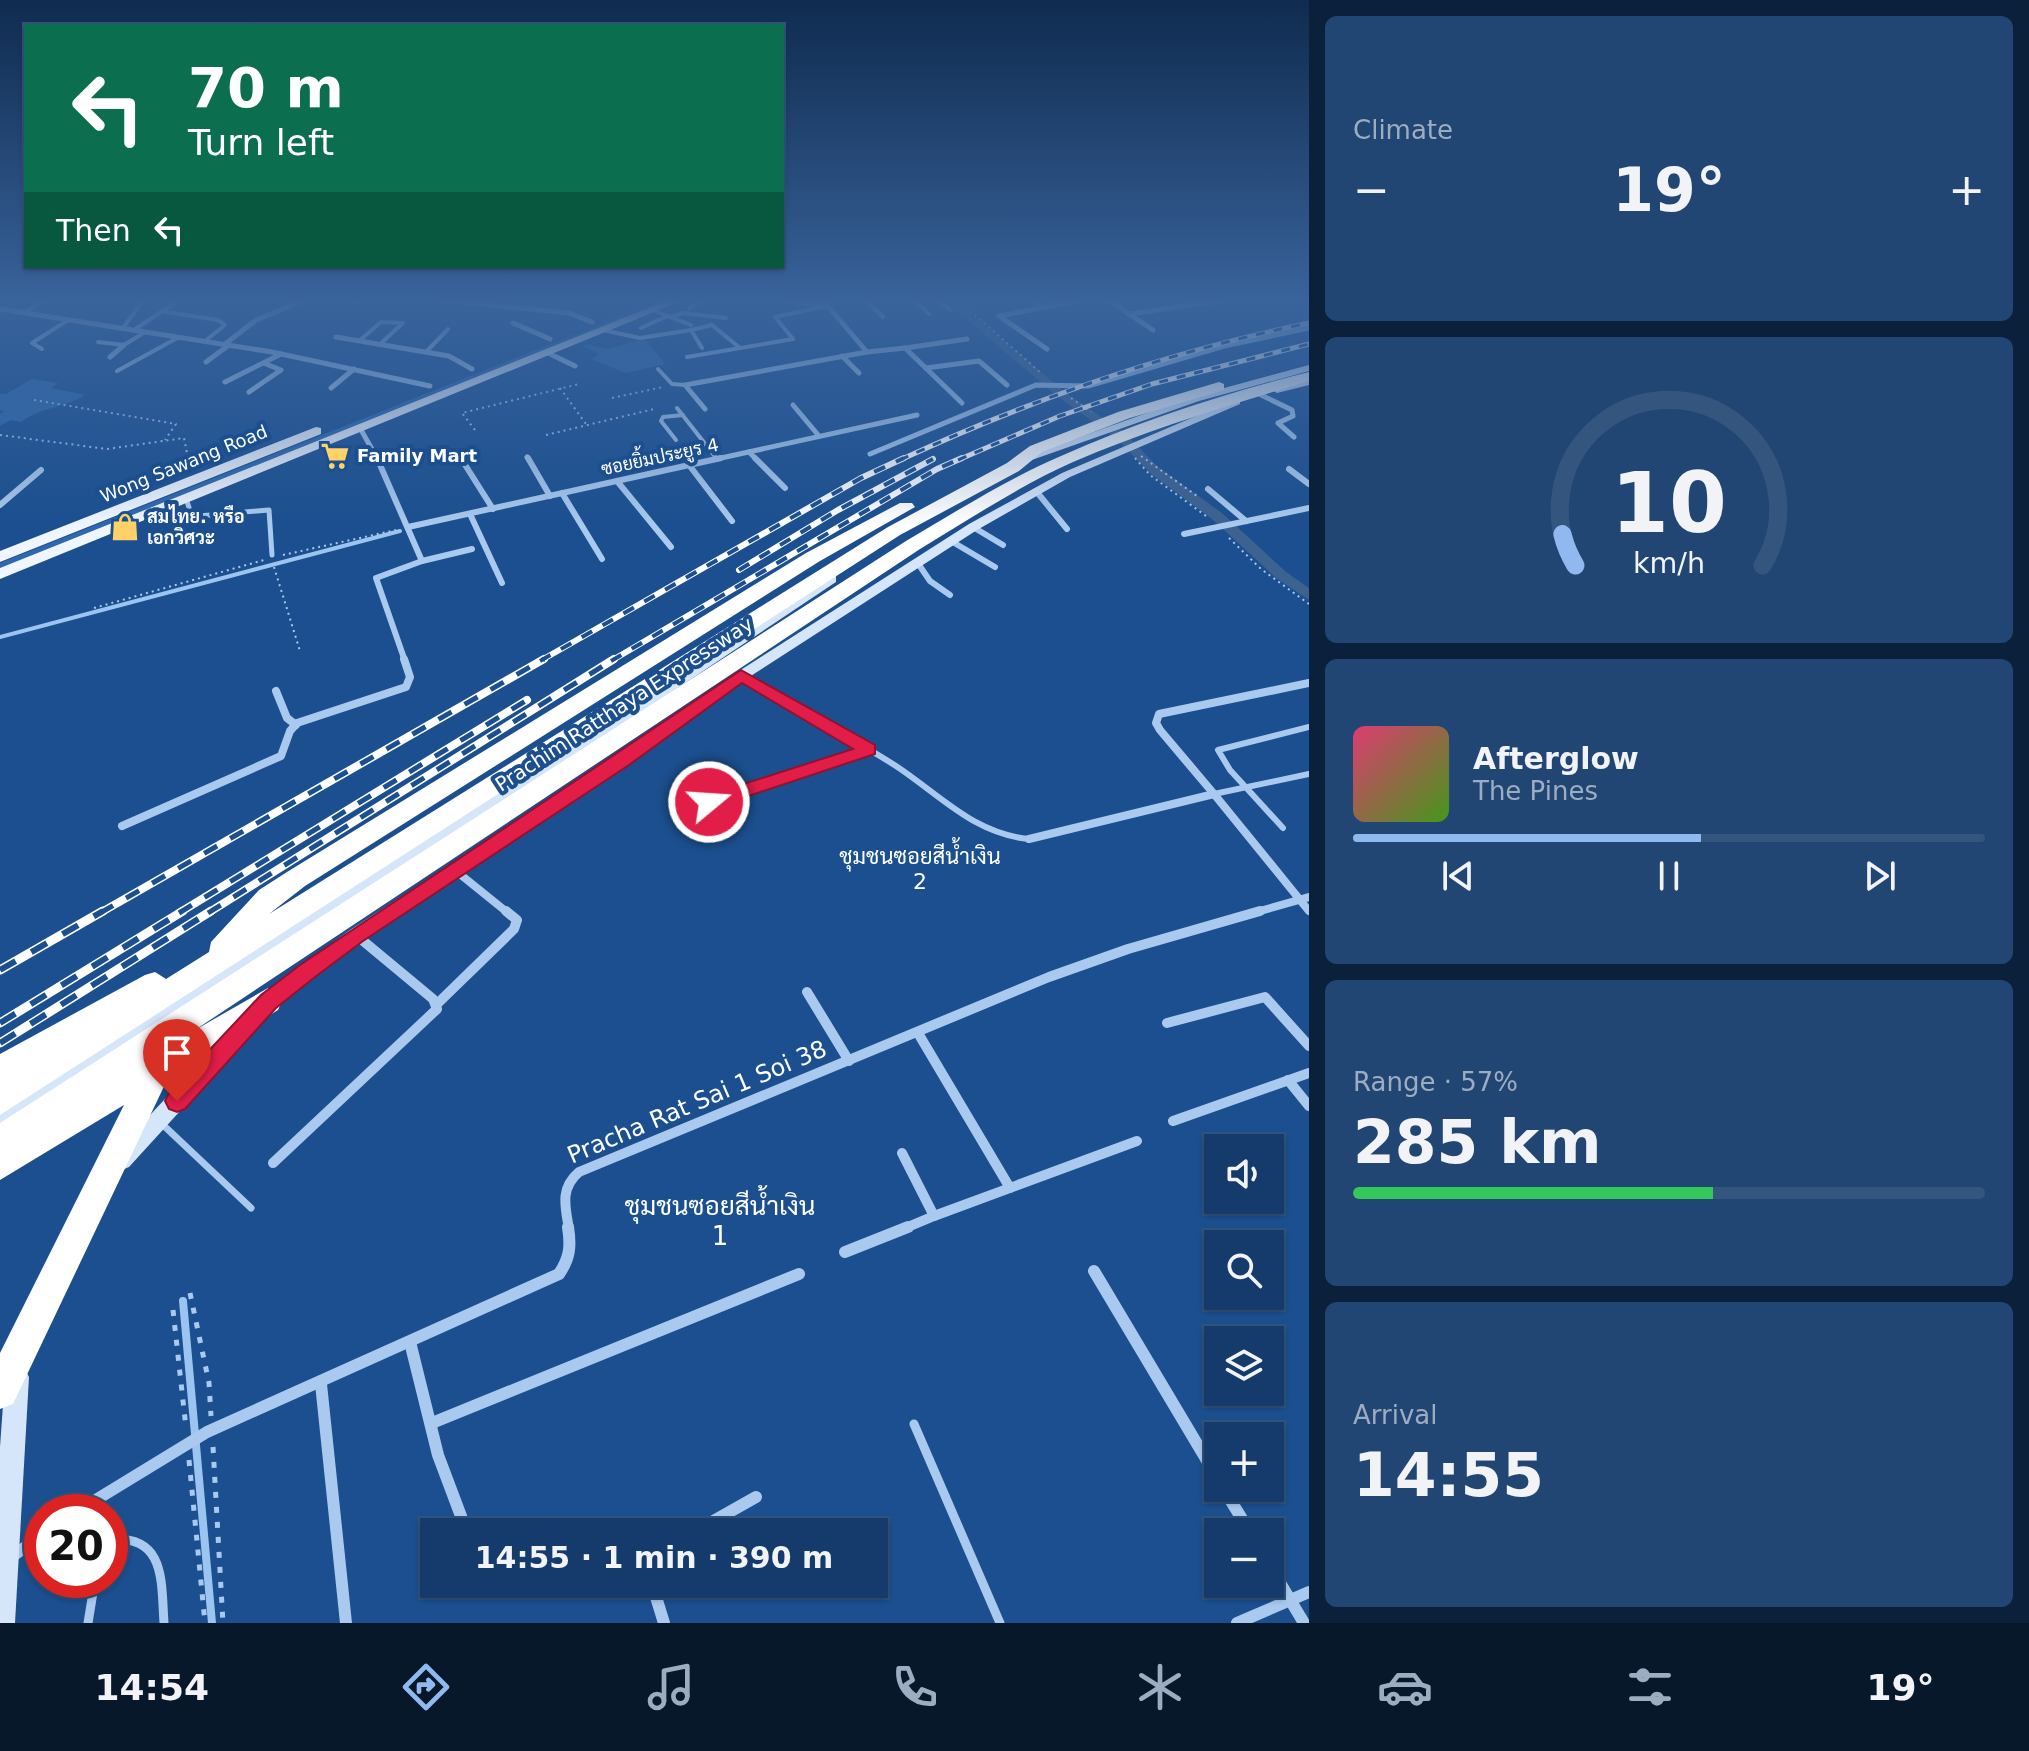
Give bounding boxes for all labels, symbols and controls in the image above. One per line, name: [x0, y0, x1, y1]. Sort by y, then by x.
text: 70 m: [188, 55, 344, 120]
icon: left: [56, 56, 160, 160]
text: Climate: [1353, 115, 1453, 145]
text: Turn left: [188, 122, 334, 163]
text: 19°: [1612, 155, 1726, 225]
text: −: [1353, 164, 1390, 215]
text: +: [1948, 164, 1985, 215]
icon: left: [147, 208, 191, 252]
text: Then: [56, 213, 131, 248]
street label: Wong Sawang Road: [97, 420, 270, 507]
street label: ซอยยิ้มประยูร 4: [598, 430, 721, 482]
supermarket icon: Family Mart: [320, 441, 350, 471]
place label: Family Mart: [357, 445, 477, 466]
text: 10: [1611, 455, 1727, 552]
place label: สมไทย. หรือ เอกวิศวะ: [147, 504, 245, 548]
shop icon: สมไทย. หรือ เอกวิศวะ: [110, 512, 140, 542]
text: km/h: [1633, 546, 1705, 580]
street label: Prachim Ratthaya Expressway: [491, 611, 758, 796]
text: Afterglow: [1473, 741, 1639, 776]
position arrow: [667, 760, 751, 844]
text: The Pines: [1473, 776, 1598, 806]
district label: ชุมชนซอยสีน้ำเงิน 2: [839, 837, 1001, 894]
icon: previous: [1436, 854, 1480, 898]
icon: pause: [1647, 854, 1691, 898]
icon: next: [1858, 854, 1902, 898]
pin: [143, 1019, 211, 1101]
icon: arrive: [155, 1031, 199, 1075]
street label: Pracha Rat Sai 1 Soi 38: [563, 1035, 831, 1169]
text: Range · 57%: [1353, 1067, 1518, 1097]
text: 285 km: [1353, 1107, 1602, 1177]
map controls: [1204, 1134, 1284, 1598]
button: sound: [1204, 1134, 1284, 1214]
district label: ชุมชนซอยสีน้ำเงิน 1: [625, 1185, 815, 1251]
button: search: [1204, 1230, 1284, 1310]
button: layers: [1204, 1326, 1284, 1406]
text: Arrival: [1353, 1400, 1437, 1430]
button: +: [1204, 1422, 1284, 1502]
text: 14:55: [1353, 1440, 1544, 1510]
speed limit sign: 20: [24, 1494, 128, 1598]
button: −: [1204, 1518, 1284, 1598]
text: 14:55 · 1 min · 390 m: [475, 1540, 833, 1575]
icon: directions: [398, 1659, 454, 1715]
icon: music: [643, 1659, 699, 1715]
icon: phone: [887, 1659, 943, 1715]
icon: climate: [1132, 1659, 1188, 1715]
icon: car: [1377, 1659, 1433, 1715]
icon: filters: [1622, 1659, 1678, 1715]
text: 14:54: [94, 1667, 209, 1708]
text: 19°: [1866, 1667, 1935, 1708]

